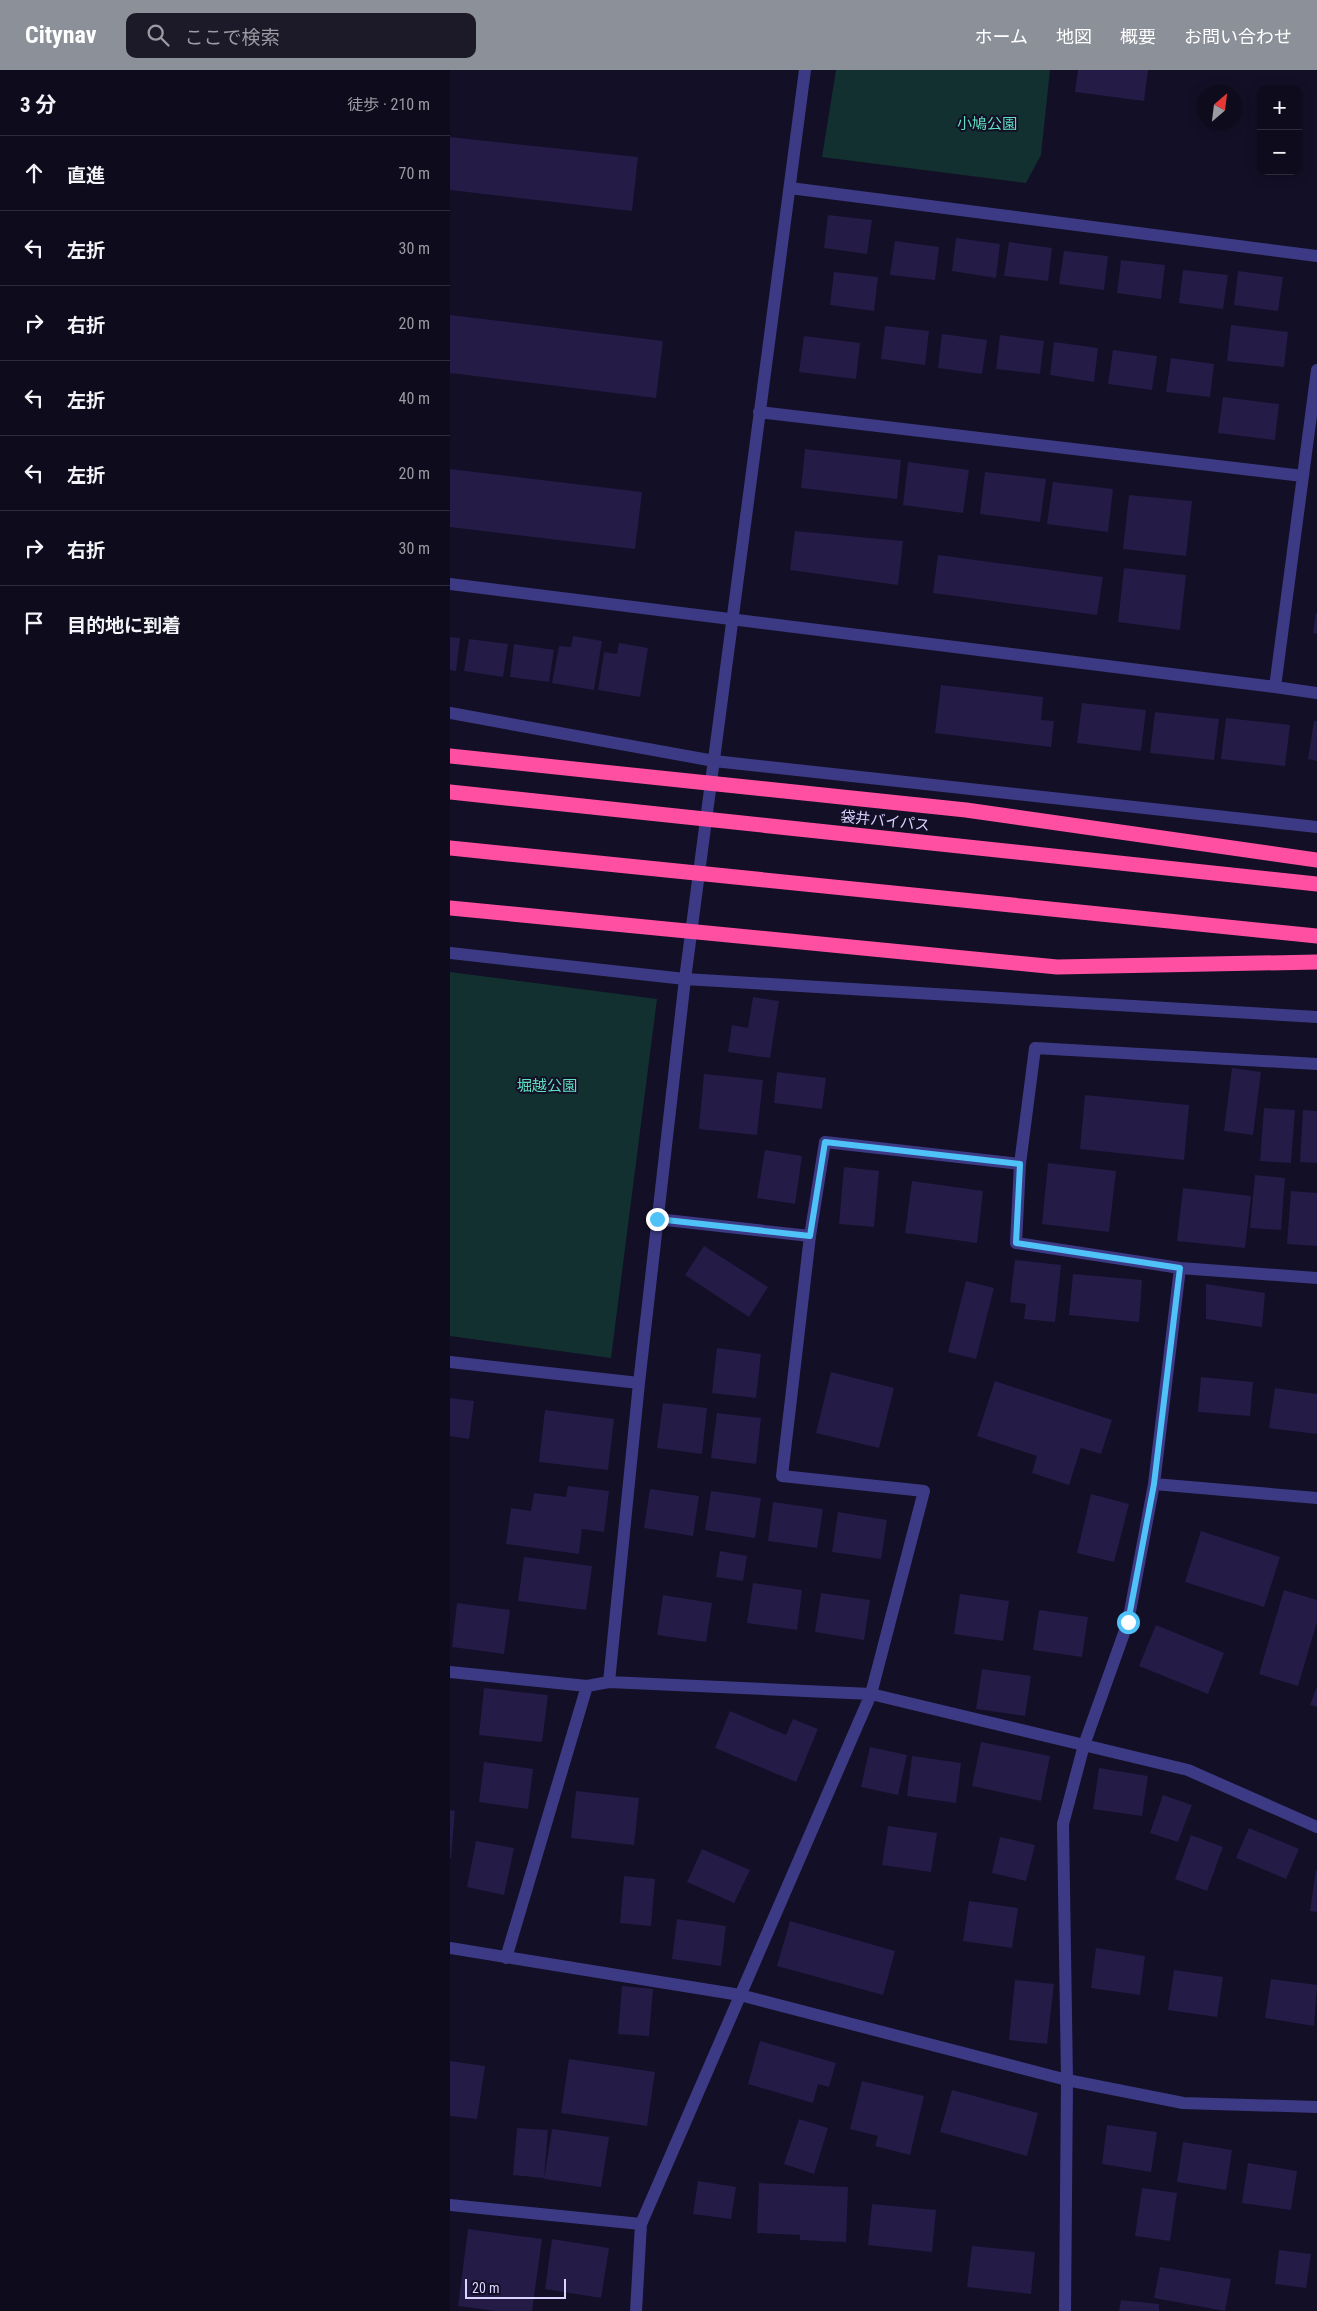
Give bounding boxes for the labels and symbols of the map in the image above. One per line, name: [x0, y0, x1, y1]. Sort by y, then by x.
north arrow: [1197, 85, 1242, 130]
park label: 小鳩公園: [957, 115, 1017, 133]
street label: 袋井バイパス: [839, 807, 931, 835]
park label: 堀越公園: [517, 1077, 577, 1095]
route end: [646, 1208, 669, 1231]
route start: [1117, 1611, 1140, 1634]
scale bar: [465, 2276, 566, 2299]

